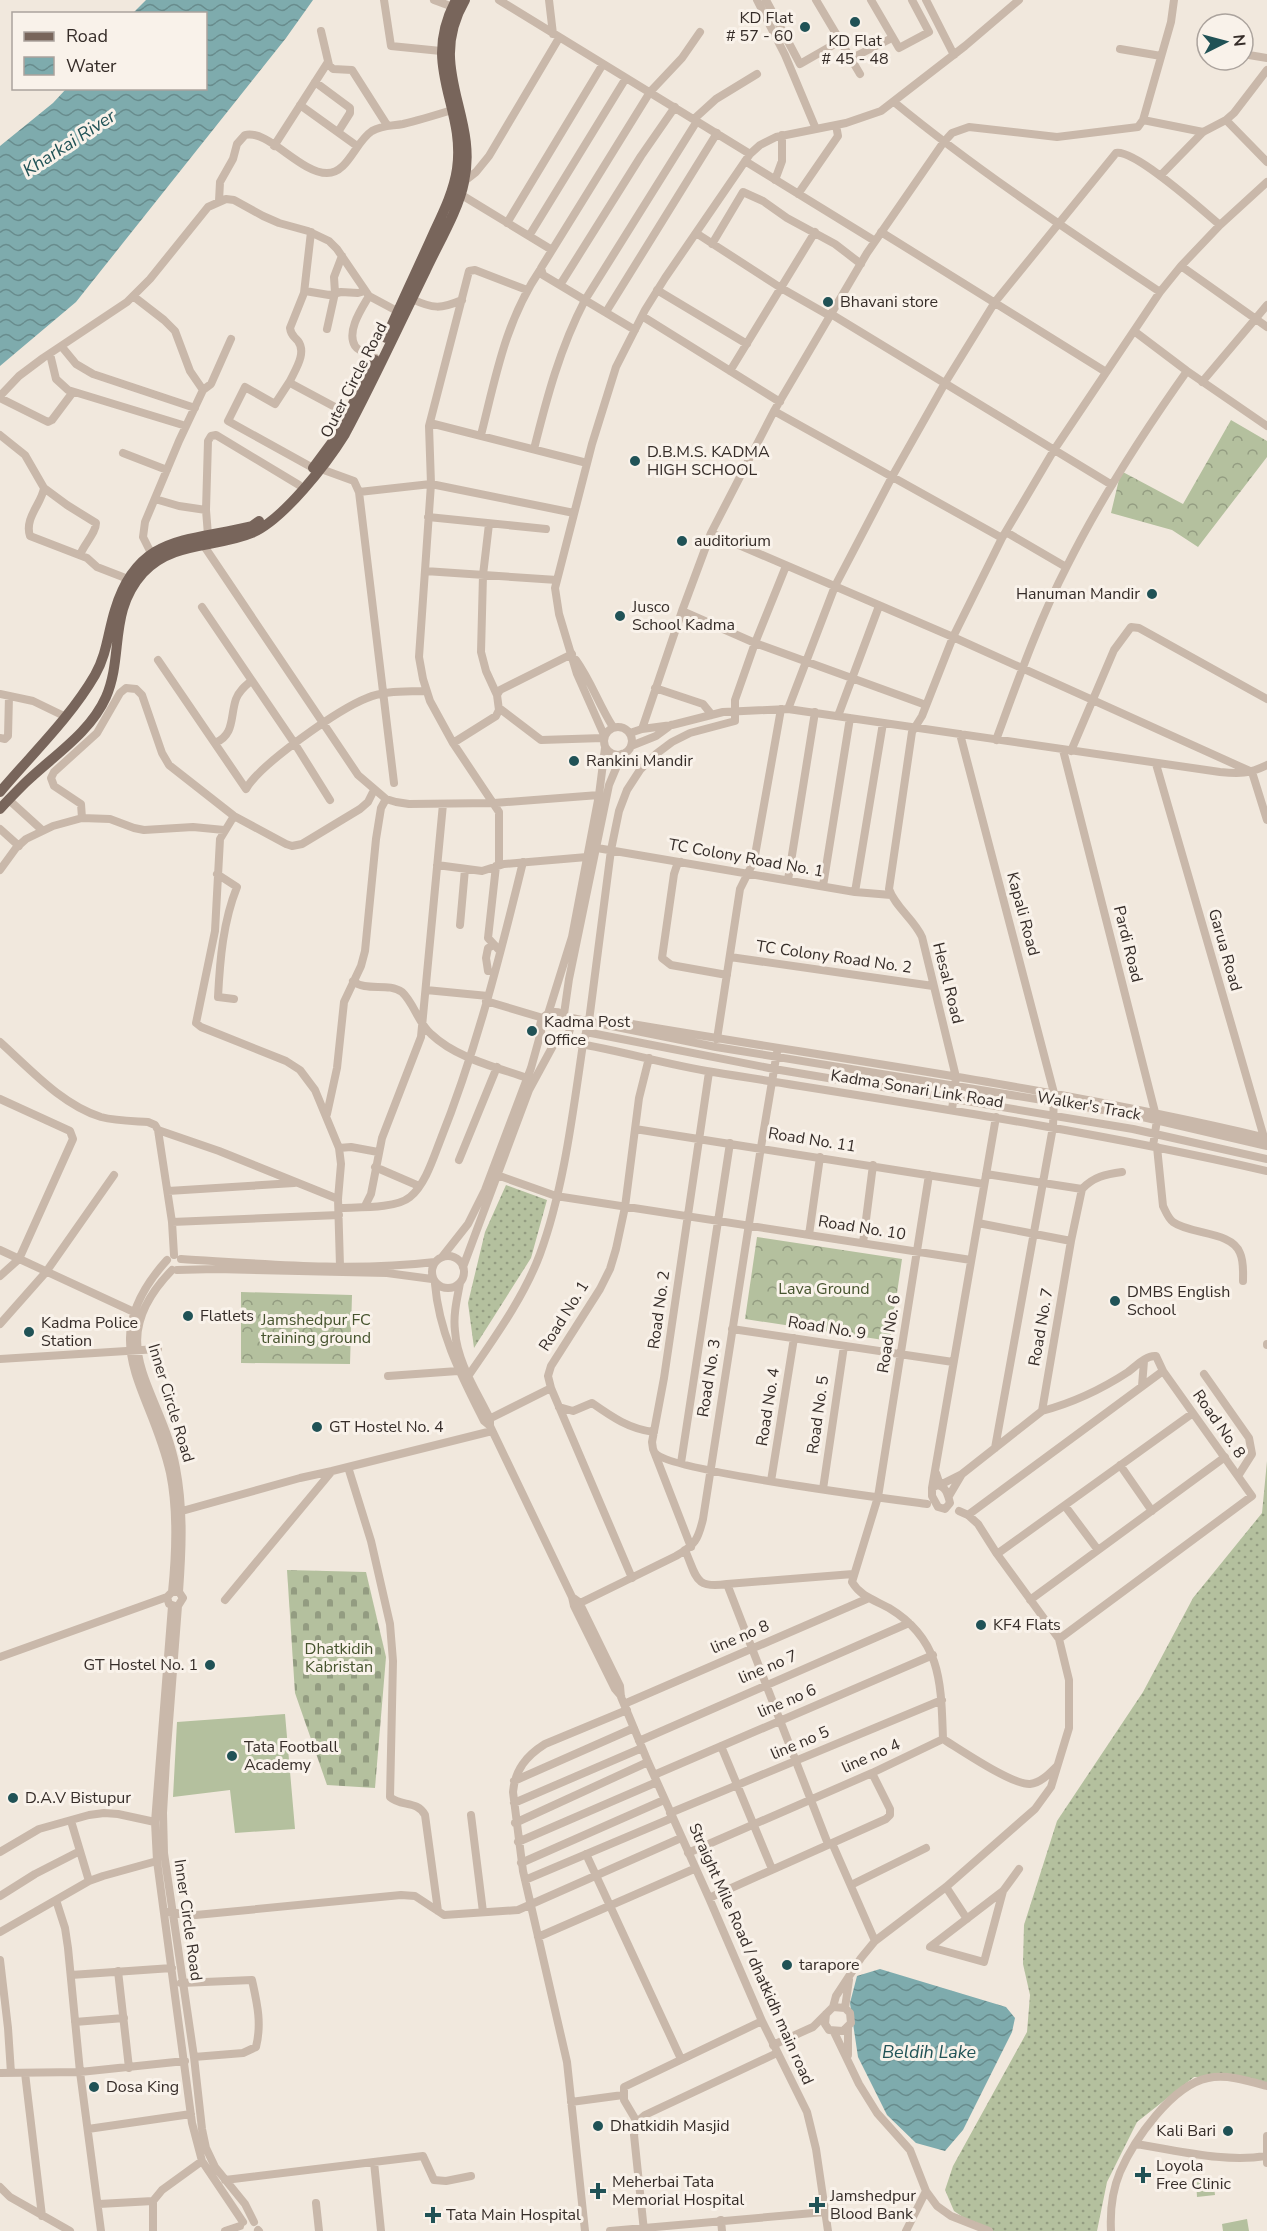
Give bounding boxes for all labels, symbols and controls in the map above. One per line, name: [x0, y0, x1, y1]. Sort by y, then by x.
place label: KD Flat # 57 - 60: [726, 7, 793, 47]
legend: [12, 12, 207, 90]
north arrow: [1195, 12, 1255, 72]
marker: KD Flat # 45 - 48: [848, 15, 862, 29]
marker: KD Flat # 57 - 60: [798, 20, 812, 34]
text: Road: [66, 24, 108, 48]
place label: KD Flat # 45 - 48: [821, 30, 889, 70]
text: N: [1227, 33, 1250, 48]
text: Water: [66, 54, 117, 78]
water label: Kharkai River: [18, 104, 120, 182]
place label: Bhavani store: [840, 291, 938, 313]
marker: Bhavani store: [821, 295, 835, 309]
street label: Outer Circle Road: [315, 318, 393, 442]
place label: D.B.M.S. KADMA HIGH SCHOOL: [647, 441, 770, 481]
marker: D.B.M.S. KADMA HIGH SCHOOL: [628, 454, 642, 468]
place label: auditorium: [694, 530, 771, 552]
marker: auditorium: [675, 534, 689, 548]
place label: Hanuman Mandir: [1016, 583, 1140, 605]
marker: Hanuman Mandir: [1145, 587, 1159, 601]
place label: Jusco School Kadma: [631, 596, 735, 636]
marker: Jusco School Kadma: [613, 609, 627, 623]
place label: Rankini Mandir: [586, 750, 693, 772]
marker: Rankini Mandir: [567, 754, 581, 768]
street label: TC Colony Road No. 1: [667, 834, 825, 882]
street label: Kapali Road: [1001, 870, 1045, 958]
street label: Pardi Road: [1108, 903, 1148, 985]
street label: Garua Road: [1203, 906, 1247, 994]
street label: TC Colony Road No. 2: [755, 935, 913, 979]
street label: Hesal Road: [927, 940, 969, 1026]
place label: Kadma Post Office: [544, 1011, 630, 1051]
marker: Kadma Post Office: [525, 1024, 539, 1038]
street label: Kadma Sonari Link Road: [829, 1064, 1005, 1114]
street label: Walker's Track: [1035, 1086, 1144, 1126]
street label: Road No. 11: [766, 1122, 858, 1158]
street label: Road No. 10: [816, 1210, 908, 1246]
street label: Road No. 2: [643, 1269, 675, 1351]
street label: Road No. 1: [534, 1277, 594, 1355]
park label: Lava Ground: [778, 1278, 870, 1300]
place label: DMBS English School: [1127, 1281, 1230, 1321]
street label: Road No. 7: [1023, 1286, 1059, 1368]
street label: Road No. 6: [872, 1293, 906, 1375]
marker: DMBS English School: [1108, 1294, 1122, 1308]
place label: Flatlets: [200, 1305, 254, 1327]
marker: Flatlets: [181, 1309, 195, 1323]
park label: Jamshedpur FC training ground: [260, 1309, 371, 1349]
street label: Road No. 9: [786, 1311, 868, 1345]
place label: Kadma Police Station: [41, 1312, 138, 1352]
marker: Kadma Police Station: [22, 1325, 36, 1339]
street label: Road No. 3: [692, 1337, 726, 1419]
street label: Inner Circle Road: [143, 1341, 199, 1465]
street label: Road No. 4: [751, 1366, 785, 1448]
street label: Road No. 5: [802, 1374, 834, 1456]
street label: Road No. 8: [1187, 1385, 1251, 1463]
place label: GT Hostel No. 4: [329, 1416, 444, 1438]
marker: GT Hostel No. 4: [310, 1420, 324, 1434]
place label: KF4 Flats: [993, 1614, 1061, 1636]
street label: line no 8: [707, 1615, 773, 1659]
marker: KF4 Flats: [974, 1618, 988, 1632]
park label: Dhatkidih Kabristan: [305, 1638, 373, 1678]
street label: line no 7: [735, 1645, 801, 1689]
place label: GT Hostel No. 1: [84, 1654, 198, 1676]
marker: GT Hostel No. 1: [203, 1658, 217, 1672]
street label: line no 6: [754, 1679, 820, 1723]
street label: line no 5: [767, 1721, 833, 1765]
street label: line no 4: [838, 1733, 904, 1779]
place label: Tata Football Academy: [244, 1736, 338, 1776]
marker: Tata Football Academy: [225, 1749, 239, 1763]
place label: D.A.V Bistupur: [25, 1787, 131, 1809]
marker: D.A.V Bistupur: [6, 1791, 20, 1805]
street label: Straight Mile Road / dhatkidh main road: [683, 1820, 819, 2088]
street label: Inner Circle Road: [169, 1858, 207, 1982]
place label: tarapore: [799, 1954, 860, 1976]
marker: tarapore: [780, 1958, 794, 1972]
water label: Beldih Lake: [882, 2040, 977, 2064]
place label: Dosa King: [106, 2076, 179, 2098]
marker: Dosa King: [87, 2080, 101, 2094]
place label: Dhatkidih Masjid: [610, 2115, 730, 2137]
marker: Dhatkidih Masjid: [591, 2119, 605, 2133]
place label: Kali Bari: [1156, 2120, 1216, 2142]
marker: Kali Bari: [1221, 2124, 1235, 2138]
place label: Loyola Free Clinic: [1156, 2155, 1231, 2195]
marker: Loyola Free Clinic: [1134, 2166, 1152, 2184]
place label: Meherbai Tata Memorial Hospital: [612, 2171, 744, 2211]
marker: Meherbai Tata Memorial Hospital: [589, 2182, 607, 2200]
place label: Jamshedpur Blood Bank: [829, 2185, 916, 2225]
marker: Jamshedpur Blood Bank: [808, 2196, 826, 2214]
place label: Tata Main Hospital: [446, 2204, 581, 2226]
marker: Tata Main Hospital: [424, 2206, 442, 2224]

